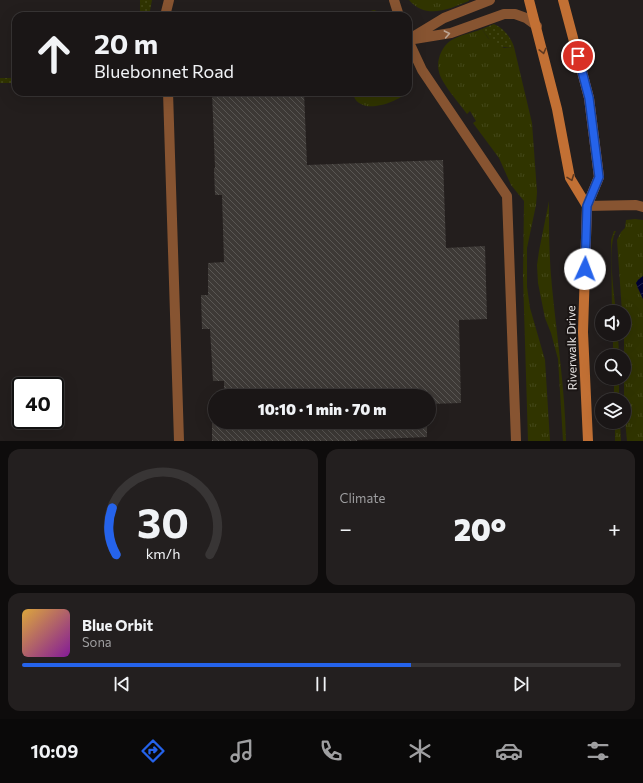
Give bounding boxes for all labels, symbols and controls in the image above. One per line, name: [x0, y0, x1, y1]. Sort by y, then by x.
text: 20 m: [94, 26, 158, 60]
icon: ahead: [28, 28, 80, 80]
one-way arrow: [443, 30, 450, 38]
pin: [561, 39, 595, 73]
icon: arrive: [567, 45, 589, 67]
one-way arrow: [538, 47, 547, 54]
text: Bluebonnet Road: [94, 60, 234, 82]
one-way arrow: [567, 174, 575, 181]
position arrow: [564, 248, 606, 290]
map controls: [595, 305, 631, 429]
button: sound: [595, 305, 631, 341]
street label: Riverwalk Drive: [563, 306, 579, 391]
button: search: [595, 349, 631, 385]
speed limit sign: 40: [12, 377, 64, 429]
button: layers: [595, 393, 631, 429]
text: 10:10 · 1 min · 70 m: [258, 400, 386, 418]
text: Climate: [340, 490, 385, 506]
text: 30: [137, 496, 189, 547]
text: 20°: [454, 510, 506, 547]
text: −: [340, 515, 352, 542]
text: +: [608, 515, 621, 542]
text: km/h: [145, 544, 180, 562]
text: Blue Orbit: [82, 616, 153, 634]
text: Sona: [82, 634, 112, 650]
icon: previous: [111, 673, 133, 695]
icon: pause: [310, 673, 332, 695]
icon: next: [510, 673, 532, 695]
icon: directions: [139, 737, 167, 765]
icon: music: [228, 737, 256, 765]
icon: phone: [317, 737, 345, 765]
icon: climate: [406, 737, 434, 765]
icon: car: [495, 737, 523, 765]
icon: filters: [584, 737, 612, 765]
text: 10:09: [31, 740, 78, 762]

